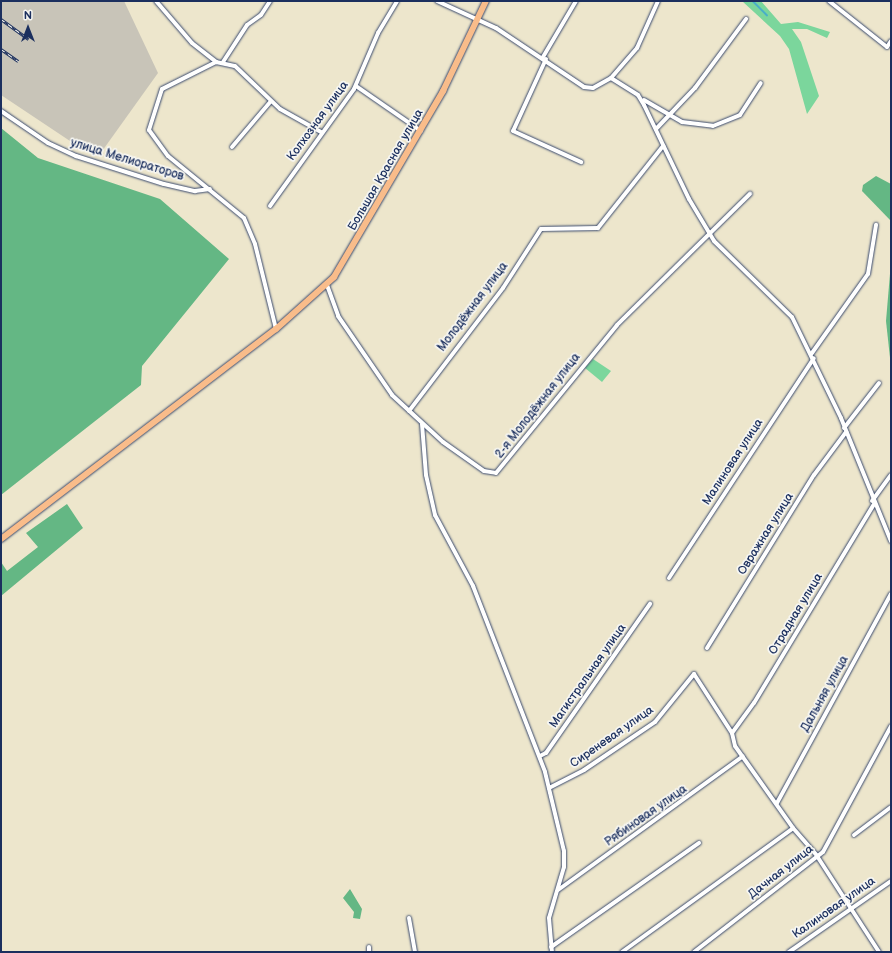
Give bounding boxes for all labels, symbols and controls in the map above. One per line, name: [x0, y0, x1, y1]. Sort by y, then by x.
north arrow: [8, 8, 48, 48]
text: N: [24, 9, 32, 22]
street label: Колхозная улица: [284, 78, 352, 164]
street label: Большая Красная улица: [345, 107, 427, 233]
street label: улица Мелиораторов: [69, 136, 185, 184]
street label: Молодёжная улица: [435, 259, 511, 355]
street label: 2-я Молодёжная улица: [492, 351, 584, 461]
street label: Малиновая улица: [700, 416, 766, 508]
street label: Овражная улица: [735, 490, 797, 578]
street label: Отрадная улица: [766, 571, 826, 657]
street label: Магистральная улица: [547, 621, 629, 731]
street label: Дальняя улица: [798, 653, 852, 735]
street label: Сиреневая улица: [568, 703, 656, 771]
street label: Рябиновая улица: [602, 782, 690, 850]
street label: Дачная улица: [746, 842, 816, 902]
street label: Калиновая улица: [790, 874, 878, 942]

